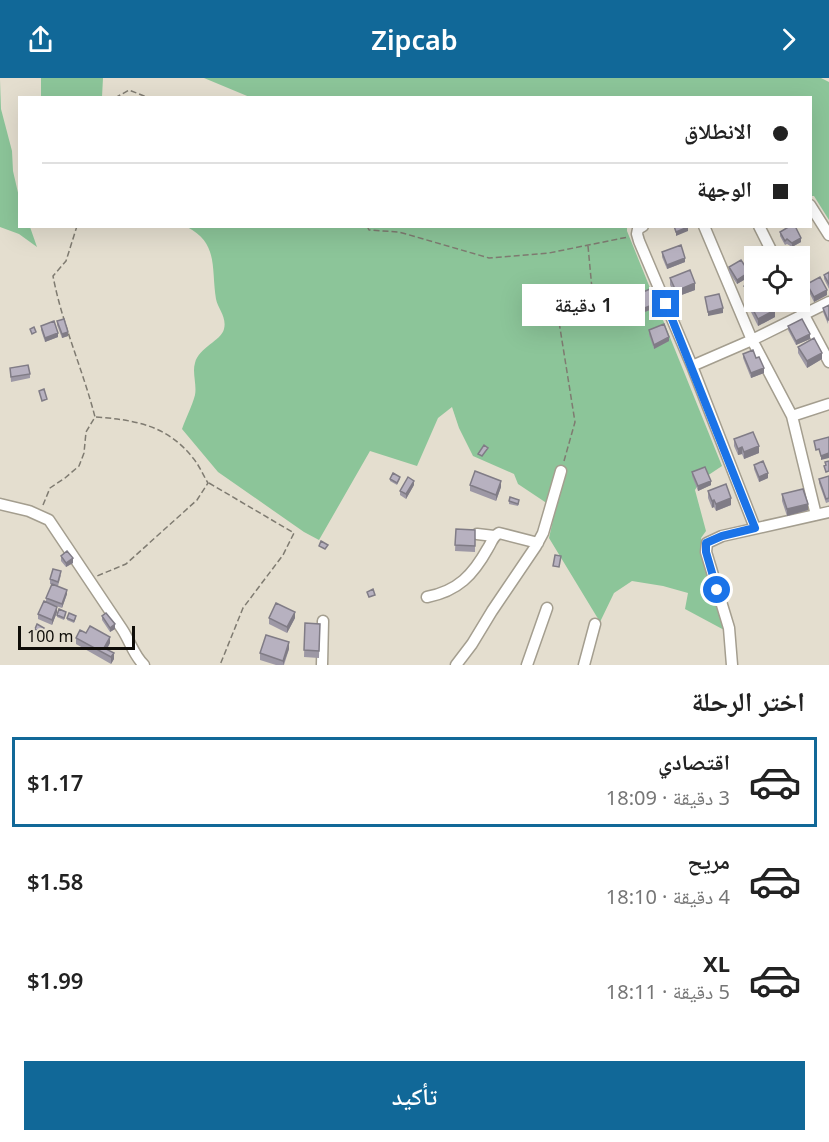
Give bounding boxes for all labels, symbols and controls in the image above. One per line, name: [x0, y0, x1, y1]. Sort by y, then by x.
text: Zipcab: [371, 21, 458, 58]
icon: share: [24, 23, 57, 56]
icon: forward: [772, 23, 805, 56]
text: الانطلاق: [684, 115, 752, 145]
text: الوجهة: [697, 173, 752, 203]
map controls: [744, 246, 810, 312]
button: locate: [744, 246, 810, 312]
callout: 1 دقيقة: [522, 283, 645, 325]
route end: [652, 290, 679, 317]
text: 1 دقيقة: [554, 291, 613, 318]
route start: [703, 576, 730, 603]
scale bar: [18, 623, 135, 650]
text: 100 m: [27, 625, 74, 647]
text: اختر الرحلة: [691, 682, 805, 719]
text: اقتصادي: [658, 746, 730, 776]
icon: car: [748, 755, 802, 809]
text: $1.17: [27, 767, 83, 797]
text: 3 دقيقة · 18:09: [606, 784, 730, 811]
text: مريح: [687, 845, 730, 875]
icon: car: [748, 854, 802, 908]
text: $1.58: [27, 866, 83, 896]
text: 4 دقيقة · 18:10: [606, 883, 730, 910]
text: XL: [703, 948, 730, 978]
icon: car: [748, 953, 802, 1007]
text: $1.99: [27, 965, 83, 995]
text: 5 دقيقة · 18:11: [606, 978, 730, 1005]
button: تأكيد: [24, 1061, 805, 1130]

